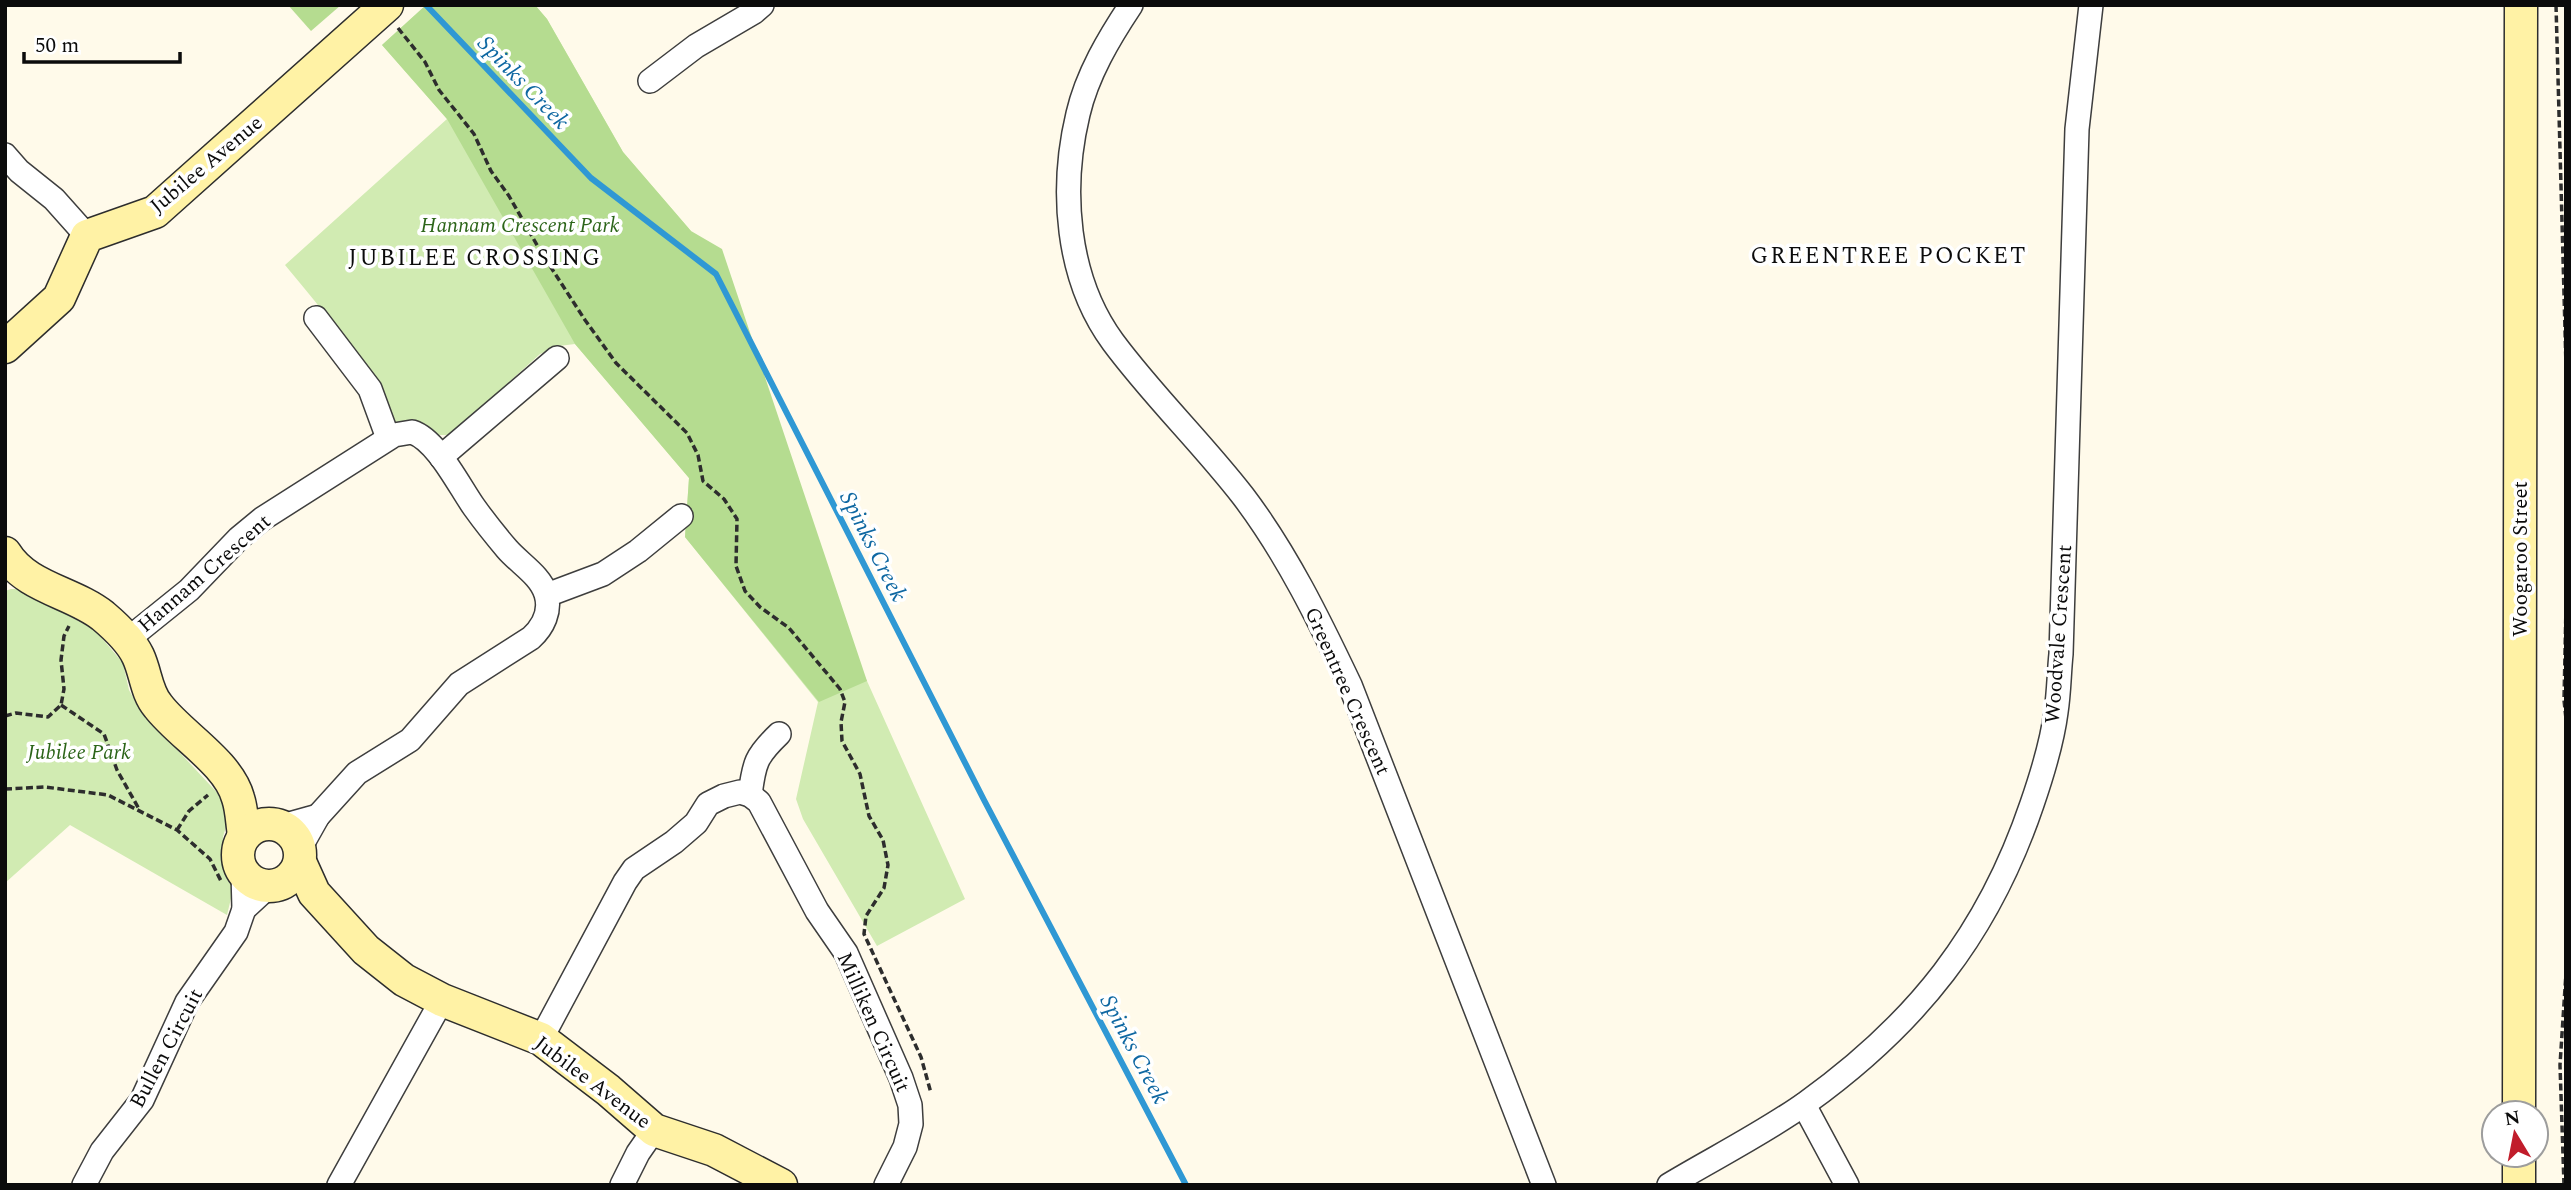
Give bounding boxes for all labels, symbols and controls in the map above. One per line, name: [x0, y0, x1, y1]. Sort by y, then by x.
scale bar: [24, 21, 180, 65]
water label: Spinks Creek: [469, 28, 577, 139]
text: 50 m: [35, 30, 79, 62]
street label: Jubilee Avenue: [143, 108, 270, 222]
park label: Hannam Crescent Park: [421, 210, 620, 242]
district label: GREENTREE POCKET: [1751, 239, 2027, 274]
district label: JUBILEE CROSSING: [348, 241, 602, 276]
street label: Woogaroo Street: [2505, 481, 2537, 637]
water label: Spinks Creek: [830, 485, 916, 608]
street label: Hannam Crescent: [131, 507, 279, 641]
street label: Woodvale Crescent: [2037, 544, 2081, 725]
street label: Greentree Crescent: [1296, 602, 1399, 781]
park label: Jubilee Park: [25, 737, 131, 769]
street label: Milliken Circuit: [828, 947, 918, 1098]
street label: Bullen Circuit: [122, 983, 212, 1114]
water label: Spinks Creek: [1090, 988, 1177, 1111]
street label: Jubilee Avenue: [527, 1028, 658, 1137]
north arrow: [2480, 1099, 2550, 1169]
text: N: [2502, 1103, 2522, 1134]

